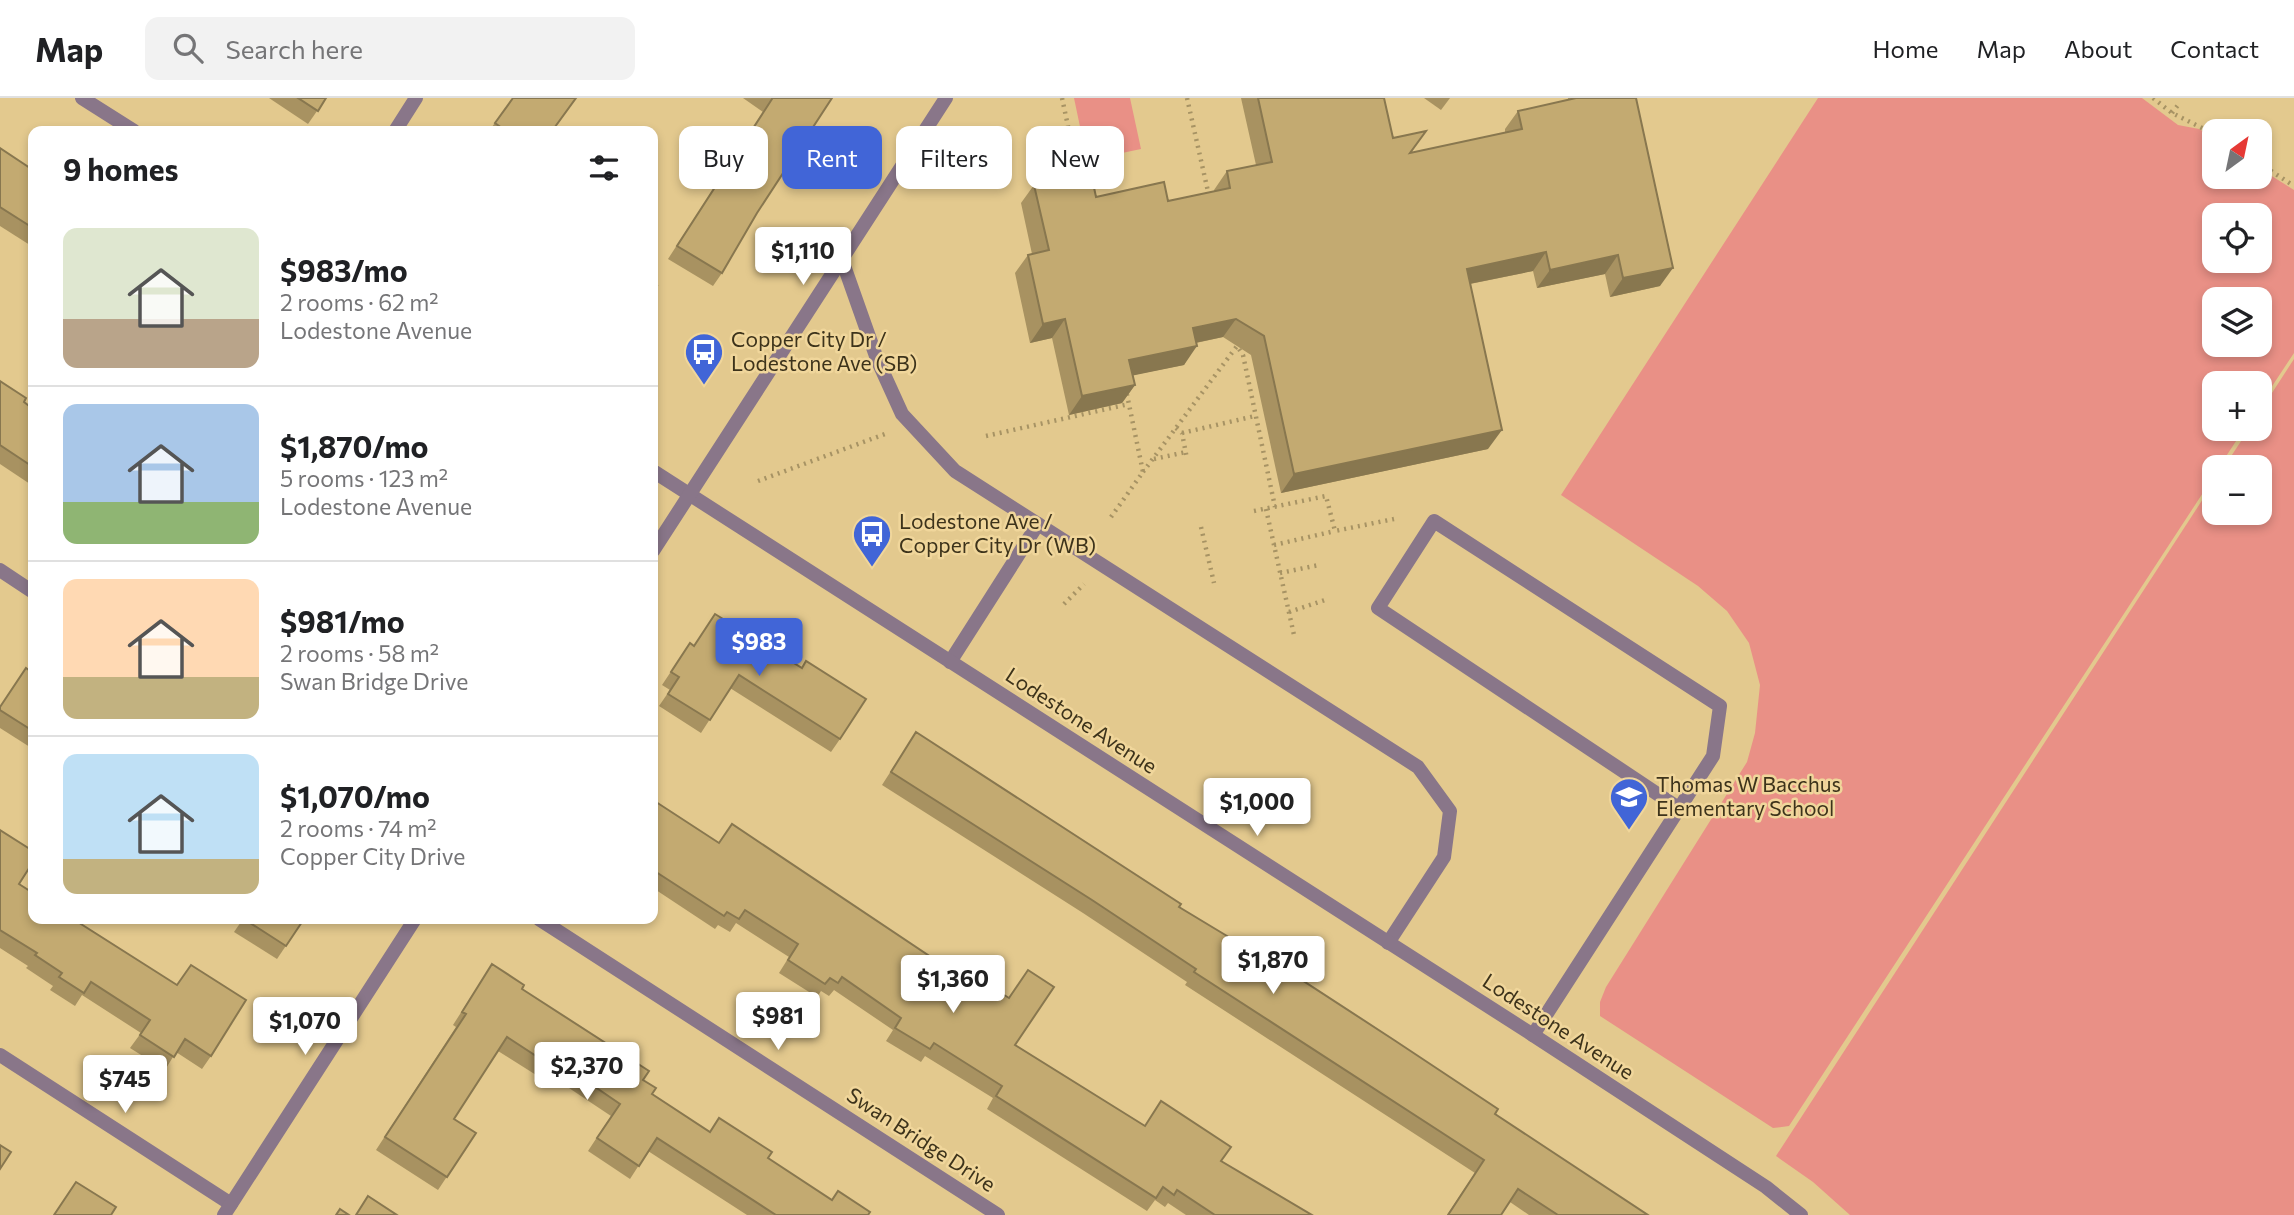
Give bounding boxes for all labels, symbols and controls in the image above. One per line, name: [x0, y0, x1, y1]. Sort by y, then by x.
search box: [145, 17, 635, 80]
text: Map: [35, 28, 103, 69]
icon: search: [169, 29, 207, 67]
text: Search here: [225, 33, 363, 64]
text: Home: [1873, 34, 1939, 63]
text: Map: [1977, 34, 2026, 63]
text: About: [2064, 34, 2132, 63]
text: Contact: [2170, 34, 2259, 63]
north arrow: [2202, 119, 2272, 189]
map controls: [2202, 119, 2272, 525]
chip: Buy: [679, 126, 768, 189]
chip: Rent: [782, 126, 882, 189]
chip: Filters: [896, 126, 1012, 189]
chip: New: [1026, 126, 1124, 189]
icon: filters: [585, 149, 623, 187]
text: 9 homes: [63, 150, 178, 187]
button: locate: [2202, 203, 2272, 273]
pin: $1,110: [746, 228, 860, 287]
text: $1,110: [771, 236, 835, 264]
text: $983/mo: [280, 251, 408, 288]
icon: home: [119, 256, 203, 340]
button: layers: [2202, 287, 2272, 357]
text: 2 rooms · 62 m²: [280, 288, 439, 316]
text: Lodestone Avenue: [280, 316, 472, 344]
place label: Copper City Dr / Lodestone Ave (SB): [731, 326, 917, 375]
bus stop icon: Copper City Dr / Lodestone Ave (SB): [683, 331, 725, 386]
button: +: [2202, 371, 2272, 441]
text: $1,870/mo: [280, 427, 429, 464]
icon: home: [119, 432, 203, 516]
button: −: [2202, 455, 2272, 525]
text: 5 rooms · 123 m²: [280, 464, 448, 492]
text: Lodestone Avenue: [280, 492, 472, 520]
place label: Lodestone Ave / Copper City Dr (WB): [899, 508, 1096, 557]
bus stop icon: Lodestone Ave / Copper City Dr (WB): [851, 513, 893, 568]
text: $981/mo: [280, 602, 405, 639]
icon: home: [119, 607, 203, 691]
pin: $983: [718, 618, 800, 678]
text: $983: [732, 627, 786, 655]
text: 2 rooms · 58 m²: [280, 639, 439, 667]
street label: Lodestone Avenue: [1001, 661, 1162, 778]
text: Swan Bridge Drive: [280, 667, 468, 695]
place label: Thomas W Bacchus Elementary School: [1656, 771, 1841, 820]
school or university icon: Thomas W Bacchus Elementary School: [1608, 776, 1650, 831]
text: $1,070/mo: [280, 777, 430, 814]
pin: $1,000: [1200, 778, 1314, 838]
icon: home: [119, 782, 203, 866]
text: $1,000: [1220, 787, 1294, 815]
text: 2 rooms · 74 m²: [280, 814, 436, 842]
text: Copper City Drive: [280, 842, 465, 870]
pin: $1,870: [1216, 936, 1330, 996]
text: $1,870: [1238, 945, 1308, 973]
pin: $1,360: [896, 956, 1010, 1015]
text: $1,360: [917, 964, 989, 992]
street label: Lodestone Avenue: [1478, 967, 1639, 1084]
pin: $981: [737, 992, 819, 1052]
pin: $1,070: [248, 998, 362, 1057]
text: $981: [752, 1001, 804, 1029]
text: $1,070: [269, 1006, 341, 1034]
pin: $2,370: [530, 1042, 644, 1102]
text: $2,370: [550, 1051, 624, 1079]
pin: $745: [84, 1056, 166, 1115]
text: $745: [99, 1064, 151, 1092]
street label: Swan Bridge Drive: [843, 1081, 1001, 1196]

